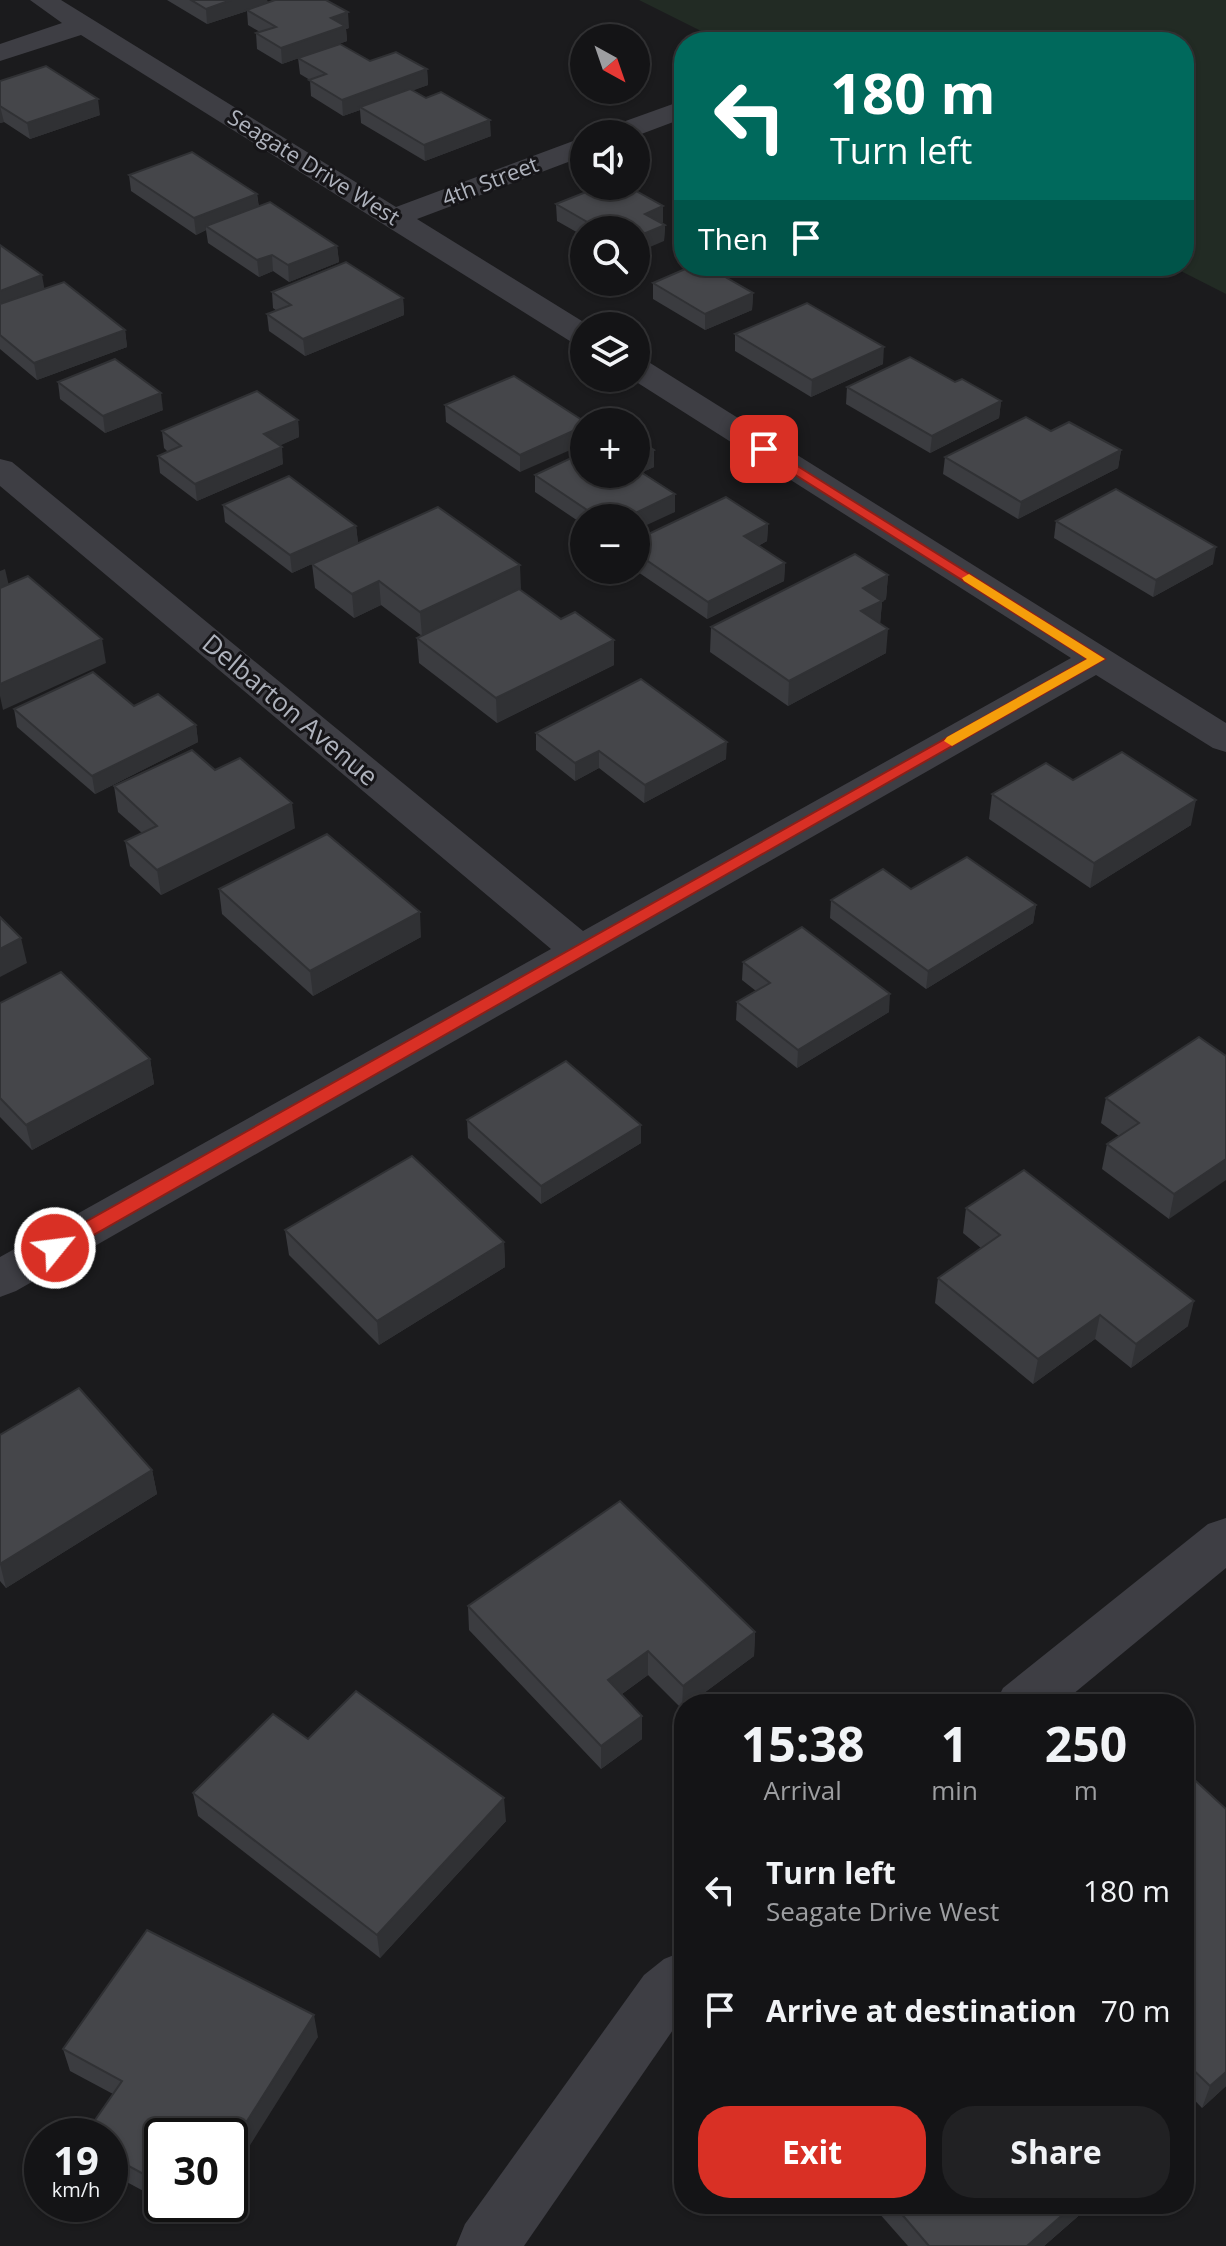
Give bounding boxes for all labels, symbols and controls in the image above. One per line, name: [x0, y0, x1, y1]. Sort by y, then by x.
north arrow: [570, 24, 650, 104]
map controls: [570, 24, 650, 584]
text: 180 m: [830, 54, 996, 130]
icon: left: [698, 64, 802, 168]
street label: Seagate Drive West: [223, 101, 406, 231]
button: sound: [570, 120, 650, 200]
text: Turn left: [830, 126, 972, 175]
street label: 4th Street: [437, 148, 542, 212]
button: search: [570, 216, 650, 296]
icon: arrive: [784, 216, 828, 260]
text: Then: [698, 218, 768, 259]
button: layers: [570, 312, 650, 392]
button: +: [570, 408, 650, 488]
pin: [730, 415, 798, 483]
icon: arrive: [742, 427, 786, 471]
button: −: [570, 504, 650, 584]
street label: Delbarton Avenue: [195, 625, 386, 793]
position arrow: [13, 1206, 97, 1290]
text: 15:38: [741, 1711, 864, 1776]
text: 1: [941, 1711, 968, 1776]
text: 250: [1045, 1711, 1127, 1776]
text: Arrival: [763, 1772, 842, 1808]
text: min: [931, 1772, 978, 1808]
text: m: [1074, 1772, 1098, 1808]
text: Turn left: [766, 1852, 896, 1893]
icon: left: [698, 1868, 742, 1912]
text: 180 m: [1083, 1870, 1170, 1911]
text: Seagate Drive West: [766, 1893, 999, 1929]
icon: arrive: [698, 1988, 742, 2032]
text: Arrive at destination: [766, 1990, 1077, 2031]
text: 70 m: [1101, 1990, 1171, 2031]
button: Exit: [698, 2106, 926, 2198]
button: Share: [942, 2106, 1170, 2198]
speed limit sign: 30: [144, 2118, 248, 2222]
text: 19: [53, 2132, 99, 2187]
text: km/h: [52, 2176, 100, 2203]

